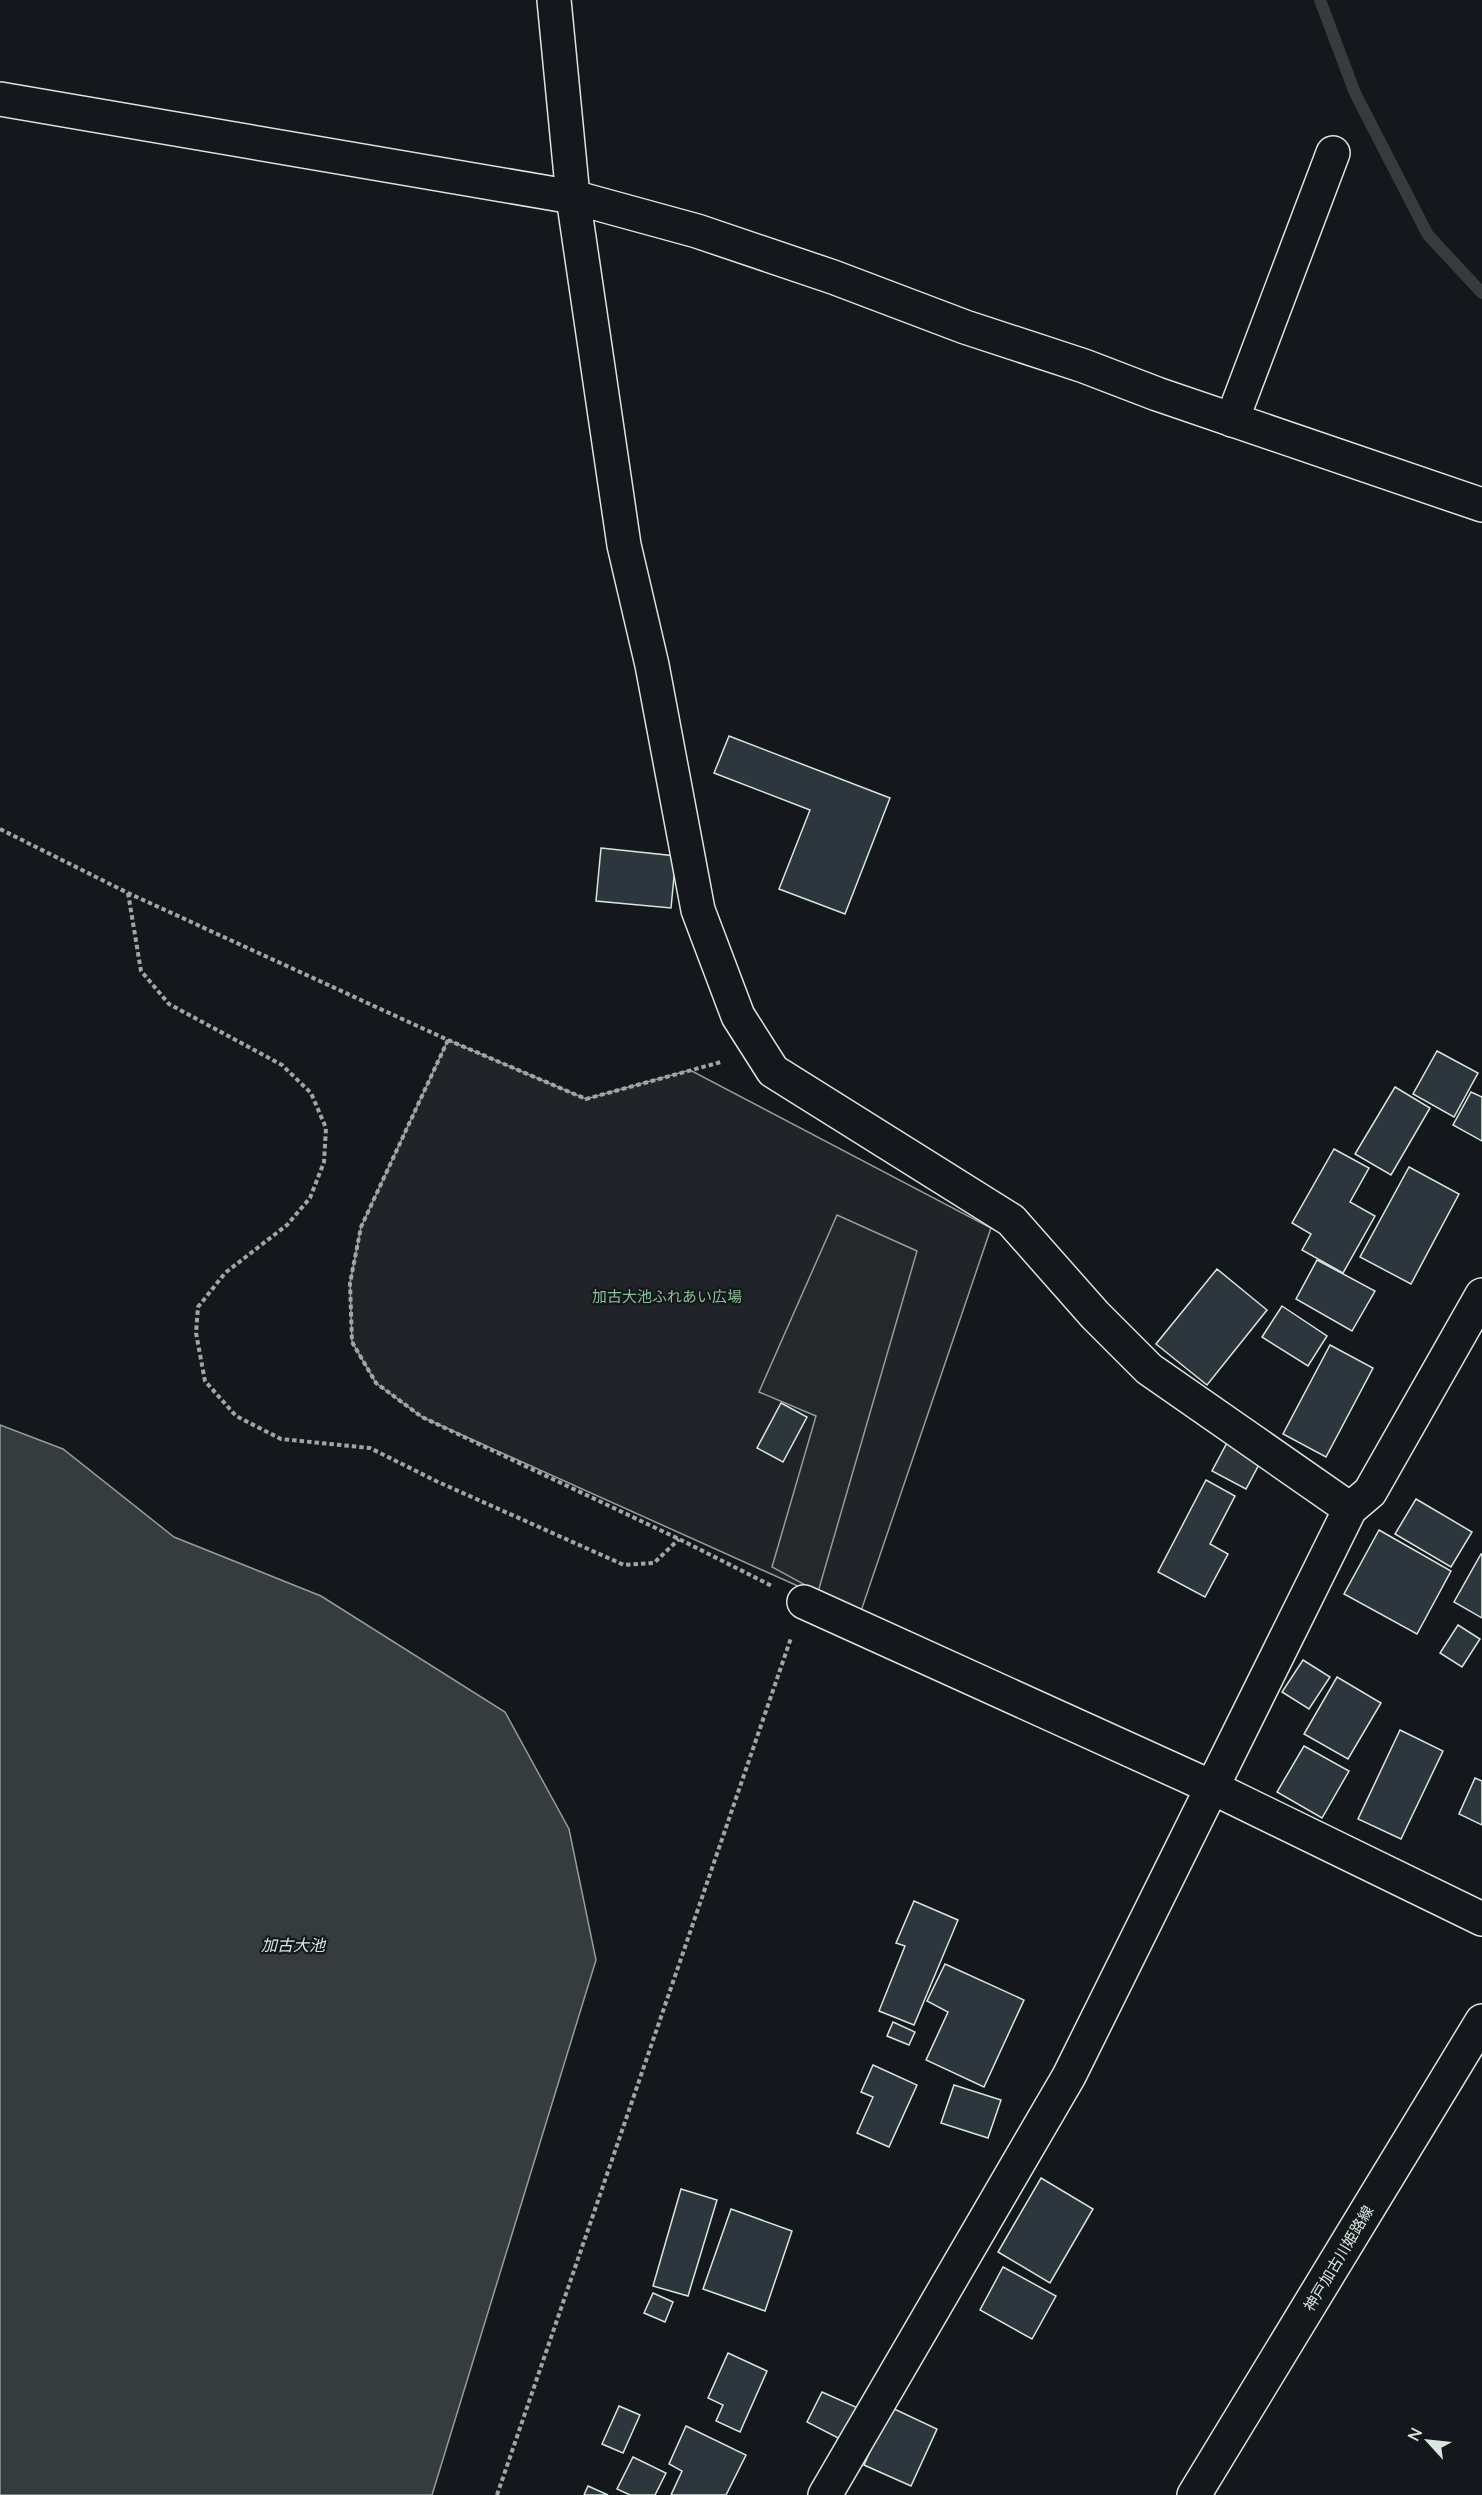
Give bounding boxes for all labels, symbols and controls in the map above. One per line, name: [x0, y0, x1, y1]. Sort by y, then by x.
park label: 加古大池ふれあい広場: [592, 1287, 742, 1305]
water label: 加古大池: [261, 1935, 327, 1954]
street label: 神戸加古川姫路線: [1299, 2202, 1377, 2314]
north arrow: [1398, 2411, 1458, 2471]
text: N: [1403, 2424, 1425, 2444]

